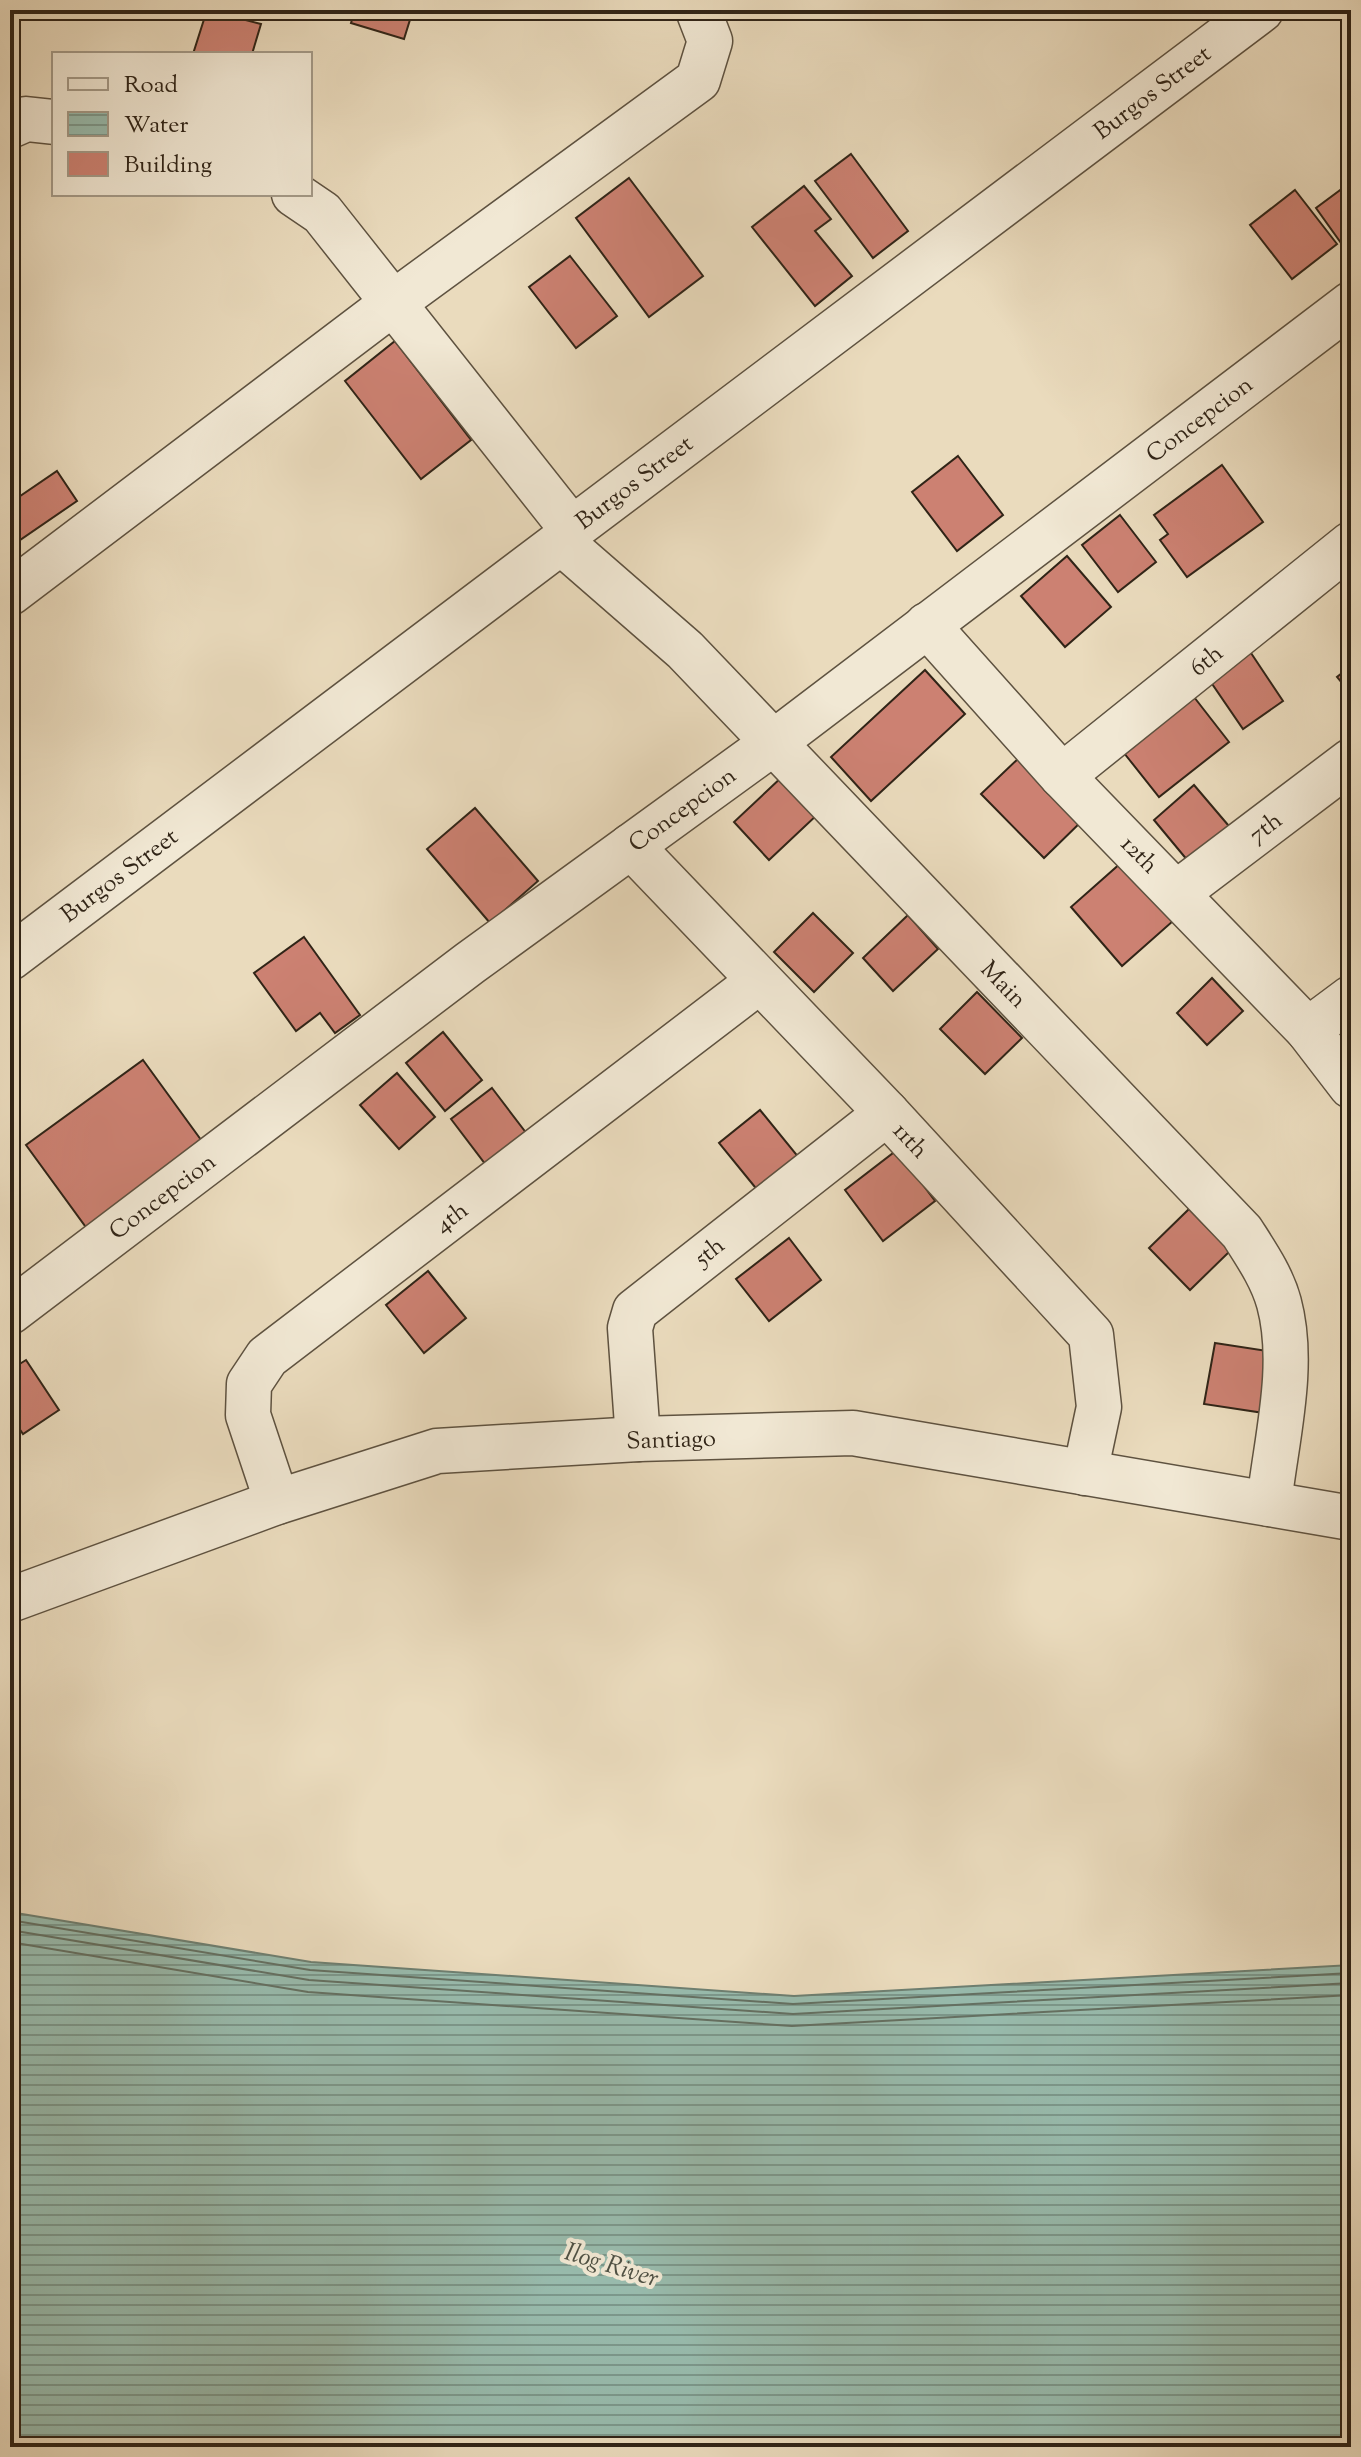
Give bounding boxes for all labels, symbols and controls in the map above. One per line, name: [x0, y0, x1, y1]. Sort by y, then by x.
street label: Burgos Street: [1087, 38, 1219, 149]
legend: [52, 52, 312, 196]
text: Road: [124, 69, 178, 103]
text: Water: [124, 109, 188, 143]
text: Building: [124, 149, 213, 183]
street label: Concepcion: [1140, 369, 1261, 472]
street label: Burgos Street: [569, 428, 701, 539]
street label: 6th: [1183, 638, 1231, 685]
street label: Concepcion: [622, 760, 744, 861]
street label: 7th: [1242, 805, 1290, 853]
street label: Burgos Street: [54, 821, 186, 932]
street label: 12th: [1112, 829, 1165, 882]
street label: Main: [972, 954, 1034, 1017]
street label: 11th: [884, 1116, 935, 1167]
street label: Concepcion: [103, 1146, 224, 1249]
street label: 4th: [428, 1195, 476, 1242]
street label: 5th: [686, 1230, 733, 1277]
street label: Santiago: [626, 1422, 717, 1460]
water label: Ilog River: [560, 2235, 663, 2298]

